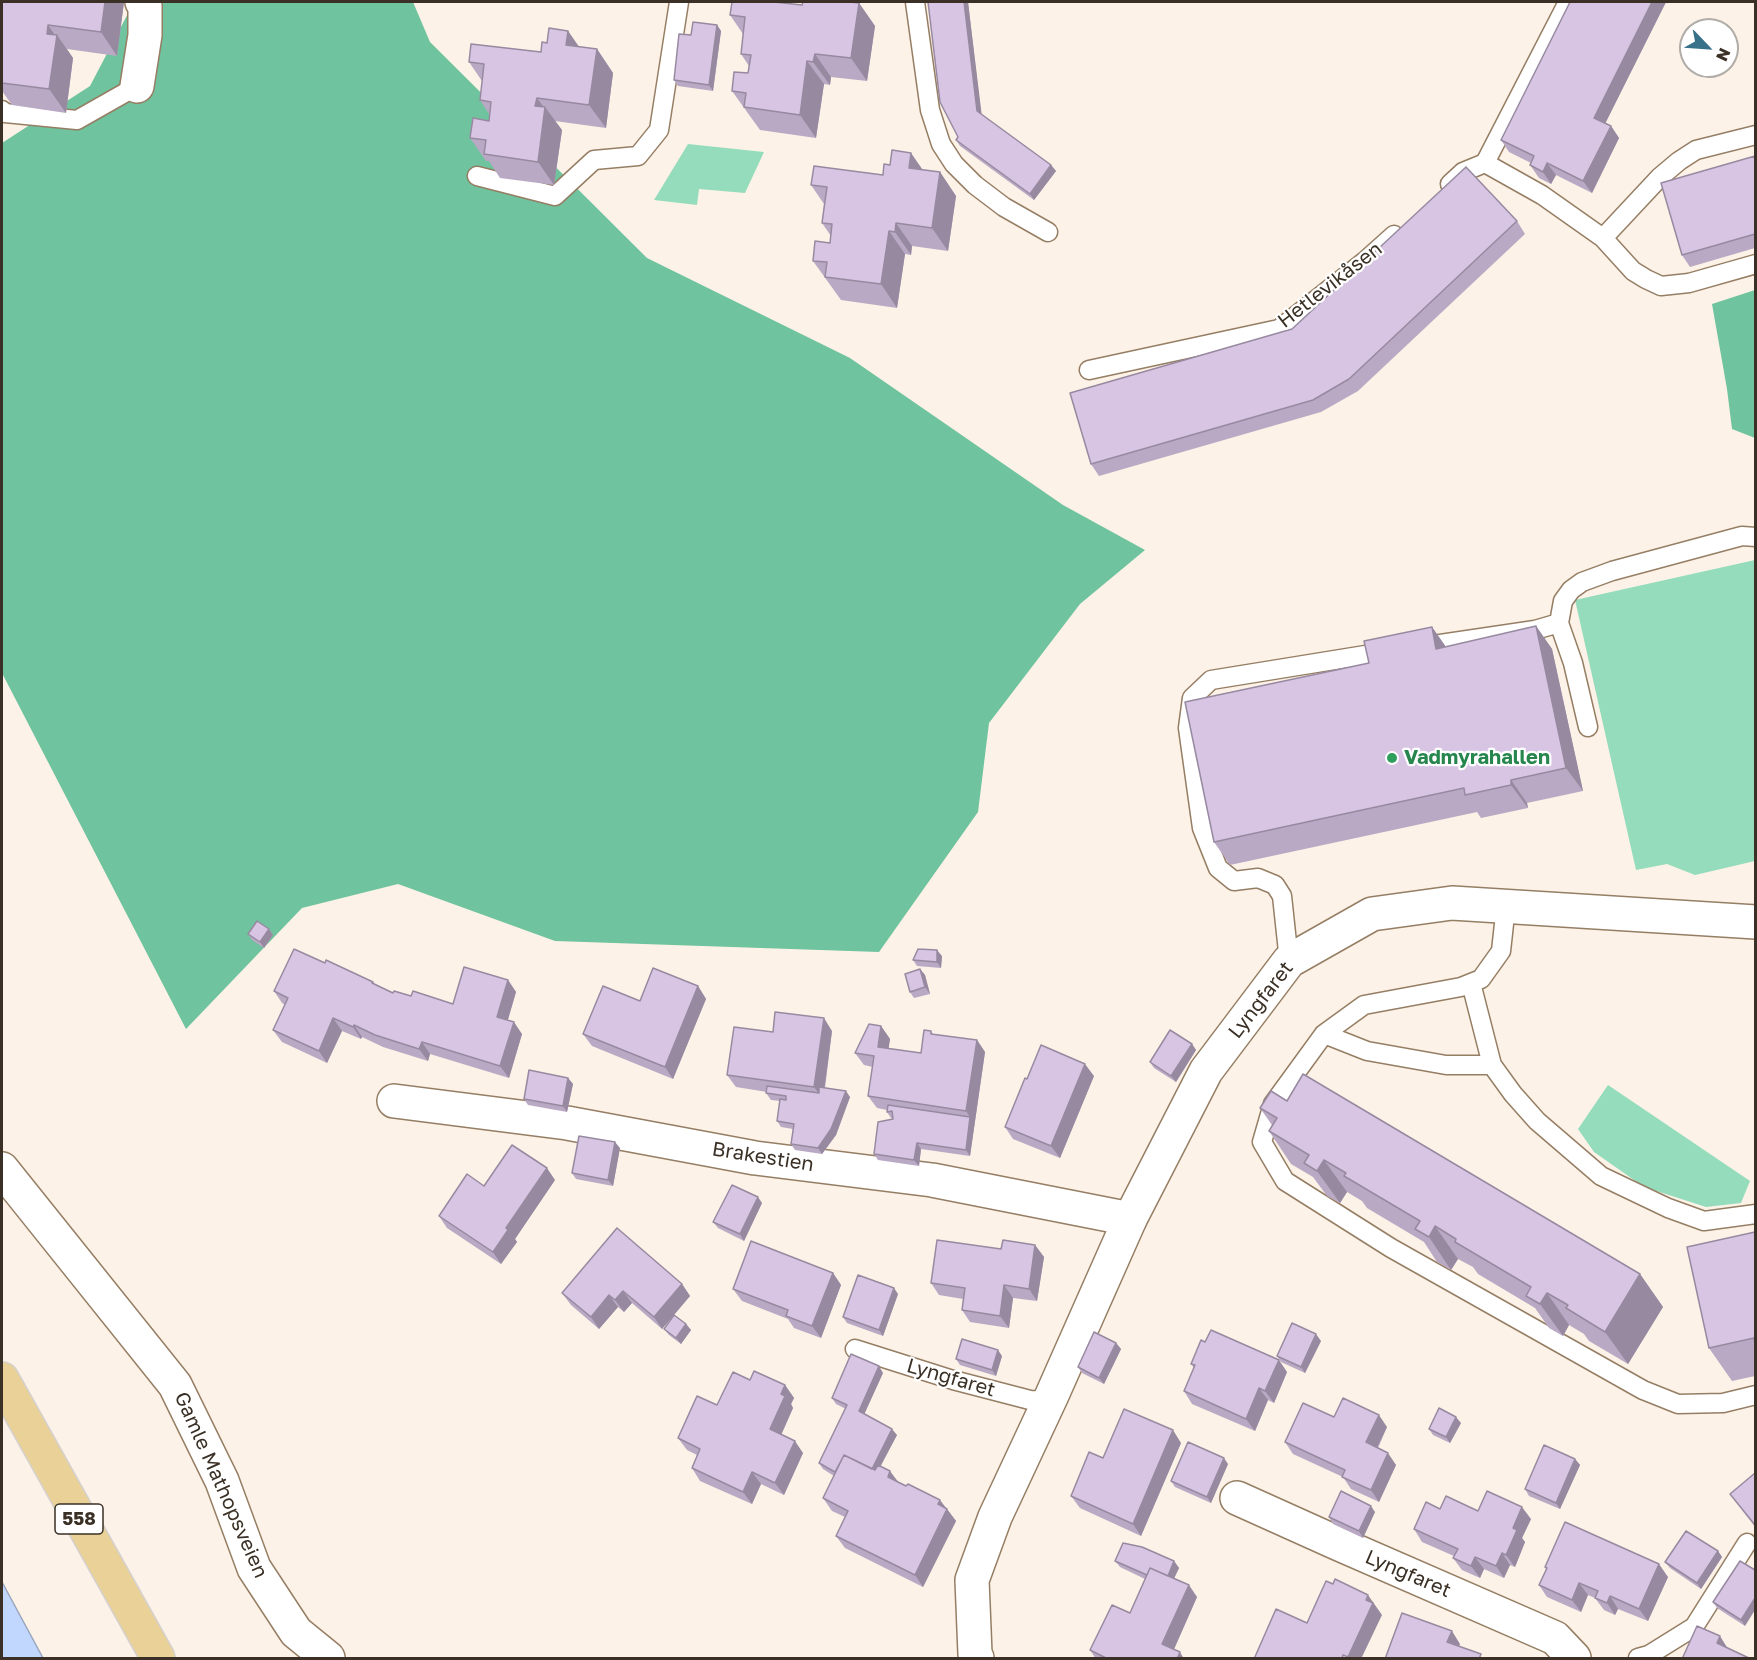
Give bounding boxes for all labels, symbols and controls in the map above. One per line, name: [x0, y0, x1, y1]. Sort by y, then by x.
north arrow: [1679, 18, 1739, 78]
text: N: [1712, 45, 1735, 64]
street label: Hetlevikåsen: [1273, 237, 1387, 333]
place label: Vadmyrahallen: [1404, 746, 1550, 770]
marker: Vadmyrahallen: [1385, 751, 1399, 765]
street label: Lyngfaret: [1224, 957, 1298, 1043]
street label: Brakestien: [710, 1137, 816, 1177]
street label: Lyngfaret: [904, 1354, 998, 1402]
street label: Gamle Mathopsveien: [169, 1388, 273, 1582]
road number: 558: [55, 1504, 103, 1534]
street label: Lyngfaret: [1361, 1545, 1455, 1603]

